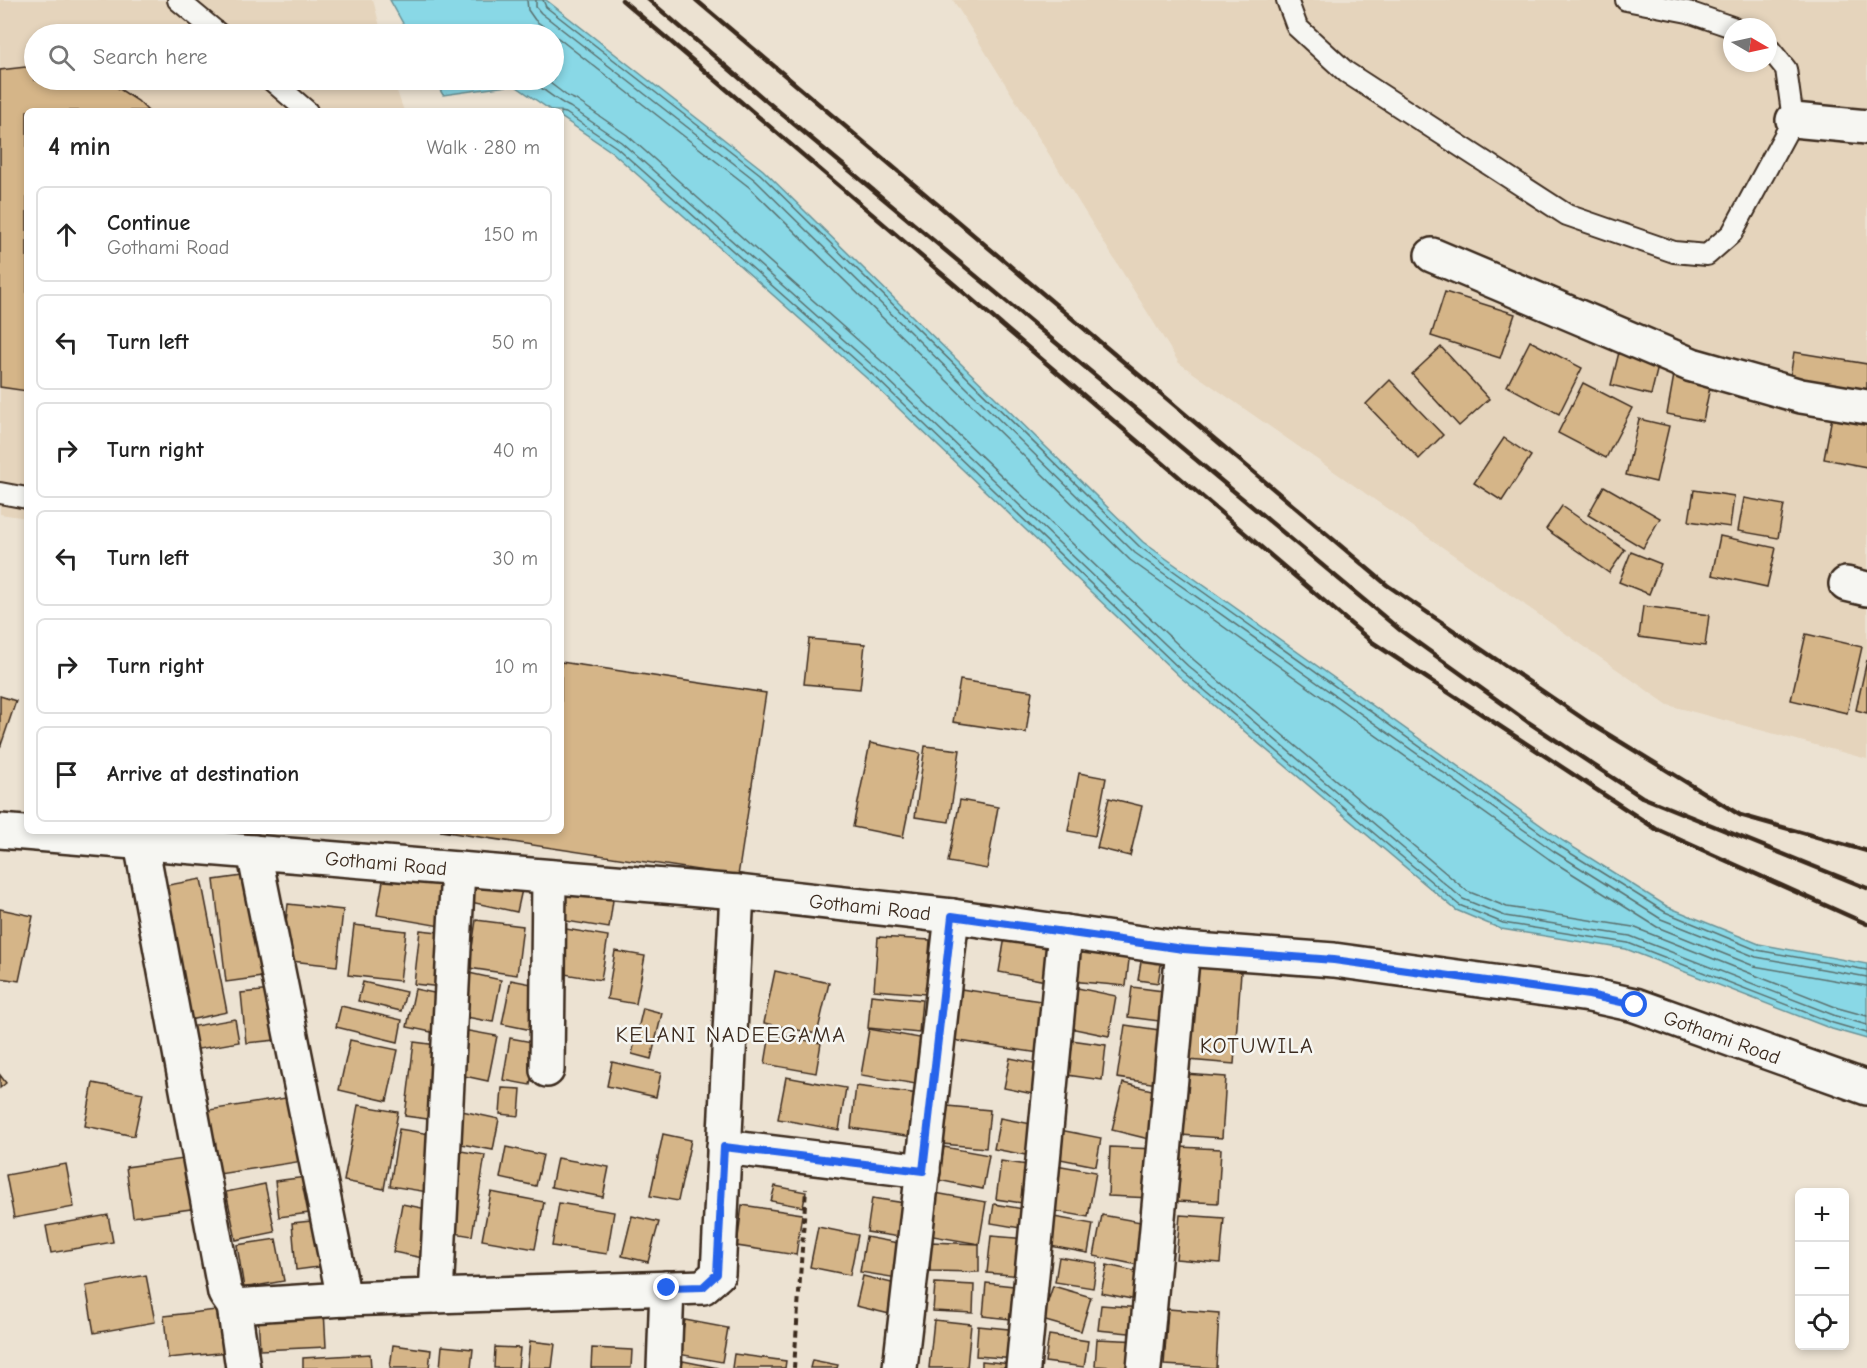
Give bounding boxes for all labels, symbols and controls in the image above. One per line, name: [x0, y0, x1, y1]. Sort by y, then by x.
north arrow: [1723, 18, 1777, 72]
search box: [24, 24, 564, 90]
icon: search: [45, 41, 78, 74]
text: Search here: [93, 44, 208, 70]
text: 4 min: [48, 132, 111, 162]
text: Walk · 280 m: [427, 136, 540, 159]
text: Continue: [107, 210, 190, 236]
icon: ahead: [50, 218, 83, 251]
text: 150 m: [484, 223, 538, 246]
text: Gothami Road: [107, 236, 229, 259]
icon: left: [50, 326, 83, 359]
text: Turn left: [107, 329, 189, 355]
text: 50 m: [492, 331, 538, 354]
icon: right: [50, 434, 83, 467]
text: Turn right: [107, 437, 204, 463]
text: 40 m: [493, 439, 538, 462]
icon: left: [50, 542, 83, 575]
text: Turn left: [107, 545, 189, 571]
text: 30 m: [492, 547, 538, 570]
icon: right: [50, 650, 83, 683]
text: Turn right: [107, 653, 204, 679]
text: 10 m: [495, 655, 538, 678]
icon: arrive: [50, 758, 83, 791]
text: Arrive at destination: [107, 761, 299, 787]
street label: Gothami Road: [324, 847, 448, 880]
street label: Gothami Road: [808, 890, 932, 925]
route start: [1621, 991, 1647, 1017]
street label: Gothami Road: [1660, 1006, 1783, 1069]
district label: KELANI NADEEGAMA: [616, 1022, 846, 1048]
district label: KOTUWILA: [1200, 1033, 1314, 1059]
map controls: [1795, 1188, 1849, 1350]
button: +: [1795, 1188, 1849, 1242]
button: −: [1795, 1242, 1849, 1296]
route end: [653, 1274, 679, 1300]
button: locate: [1795, 1296, 1849, 1350]

